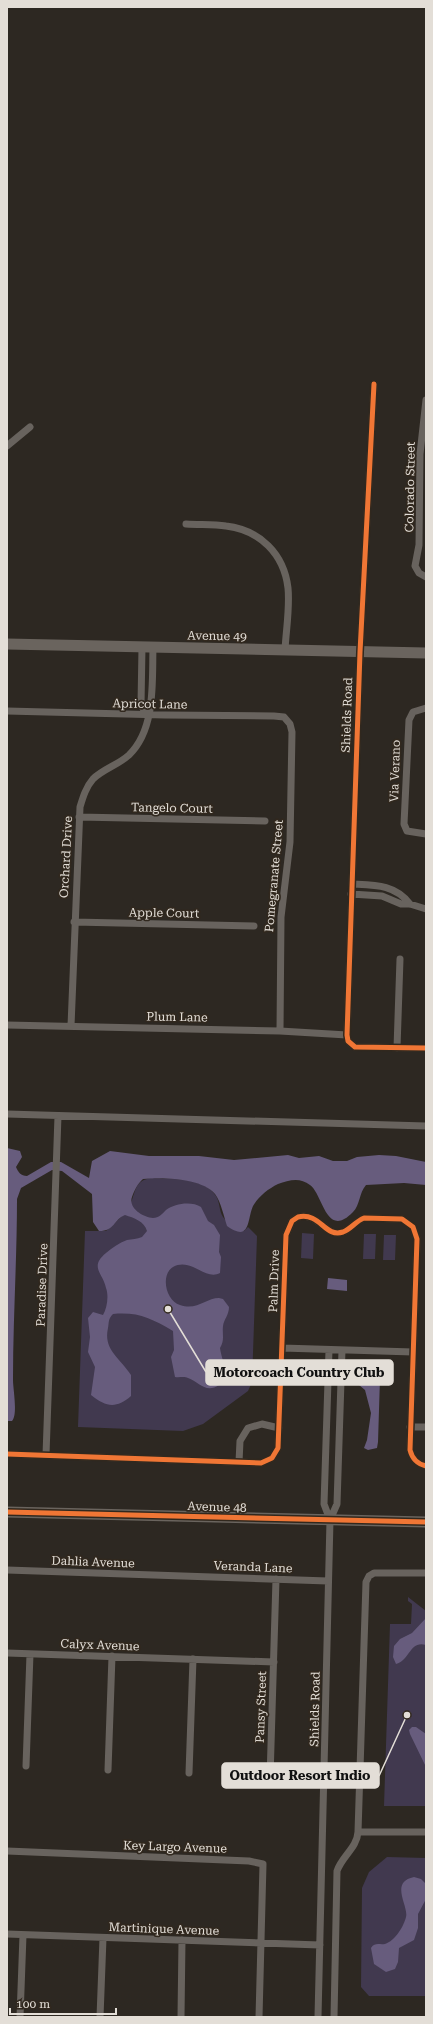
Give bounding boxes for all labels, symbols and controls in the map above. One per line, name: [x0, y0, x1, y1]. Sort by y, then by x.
street label: Colorado Street: [402, 441, 418, 533]
street label: Avenue 49: [187, 628, 247, 644]
street label: Shields Road: [339, 677, 355, 753]
street label: Apricot Lane: [112, 696, 188, 712]
street label: Via Verano: [387, 740, 403, 802]
street label: Tangelo Court: [131, 800, 213, 816]
street label: Orchard Drive: [57, 815, 75, 898]
street label: Pomegranate Street: [262, 819, 286, 933]
street label: Apple Court: [129, 905, 200, 921]
street label: Plum Lane: [146, 1009, 208, 1025]
street label: Paradise Drive: [34, 1243, 50, 1327]
street label: Palm Drive: [266, 1249, 282, 1313]
callout: Motorcoach Country Club: [206, 1360, 393, 1385]
text: Motorcoach Country Club: [213, 1365, 385, 1380]
street label: Avenue 48: [187, 1499, 247, 1515]
street label: Dahlia Avenue: [51, 1554, 135, 1570]
street label: Veranda Lane: [213, 1559, 293, 1575]
street label: Calyx Avenue: [60, 1637, 140, 1653]
street label: Pansy Street: [253, 1670, 269, 1743]
street label: Shields Road: [307, 1671, 323, 1747]
callout: Outdoor Resort Indio: [222, 1763, 379, 1788]
text: Outdoor Resort Indio: [230, 1768, 370, 1783]
street label: Key Largo Avenue: [123, 1838, 228, 1856]
street label: Martinique Avenue: [109, 1920, 220, 1938]
scale bar: [10, 1990, 116, 2016]
text: 100 m: [16, 1997, 50, 2011]

